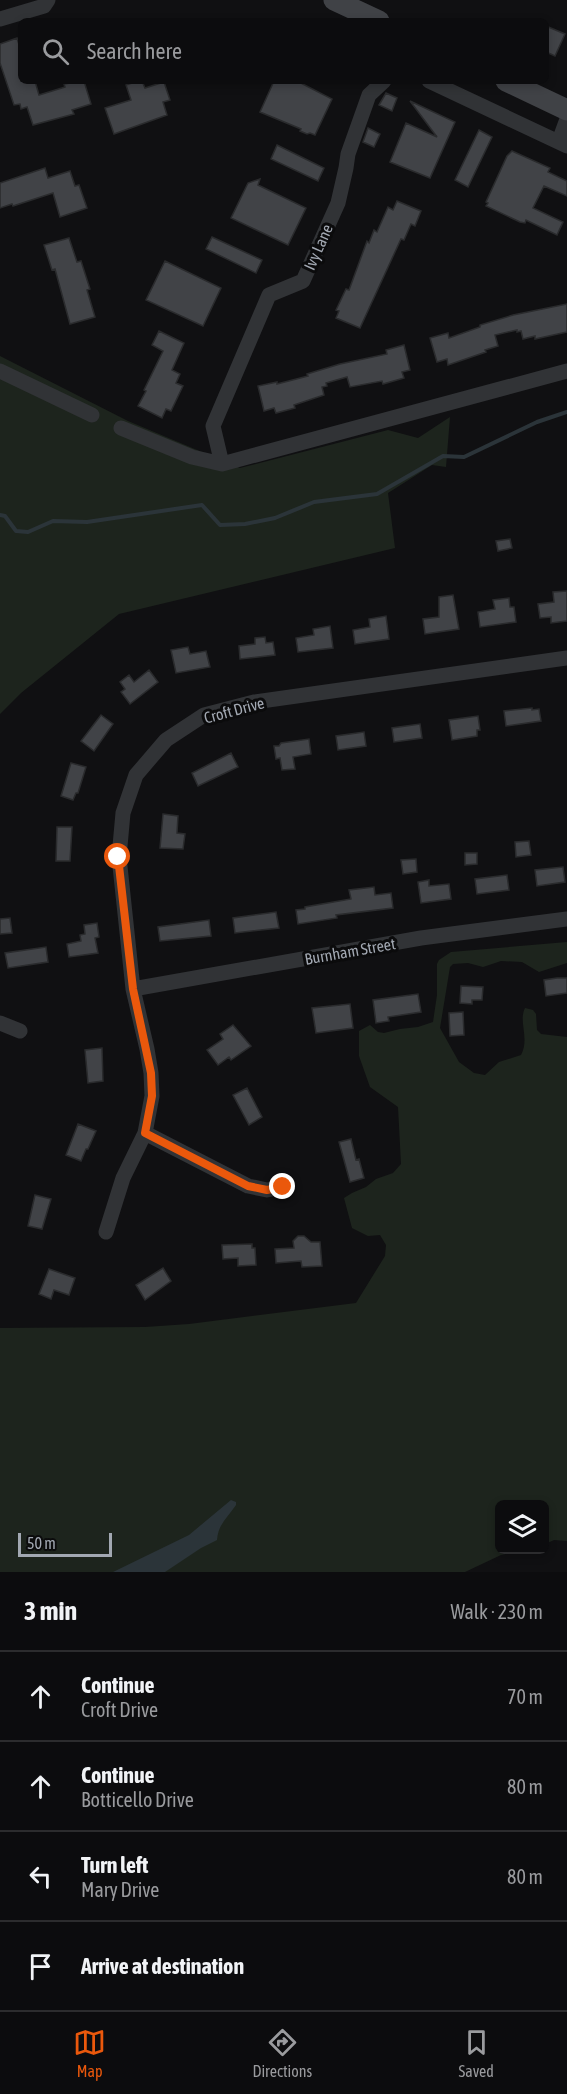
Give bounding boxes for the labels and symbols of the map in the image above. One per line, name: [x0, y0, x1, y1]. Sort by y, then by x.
street label: Ivy Lane: [300, 221, 337, 273]
street label: Croft Drive: [202, 693, 266, 727]
route start: [104, 843, 130, 869]
street label: Burnham Street: [303, 934, 397, 968]
route end: [269, 1173, 295, 1199]
scale bar: [18, 1530, 112, 1558]

